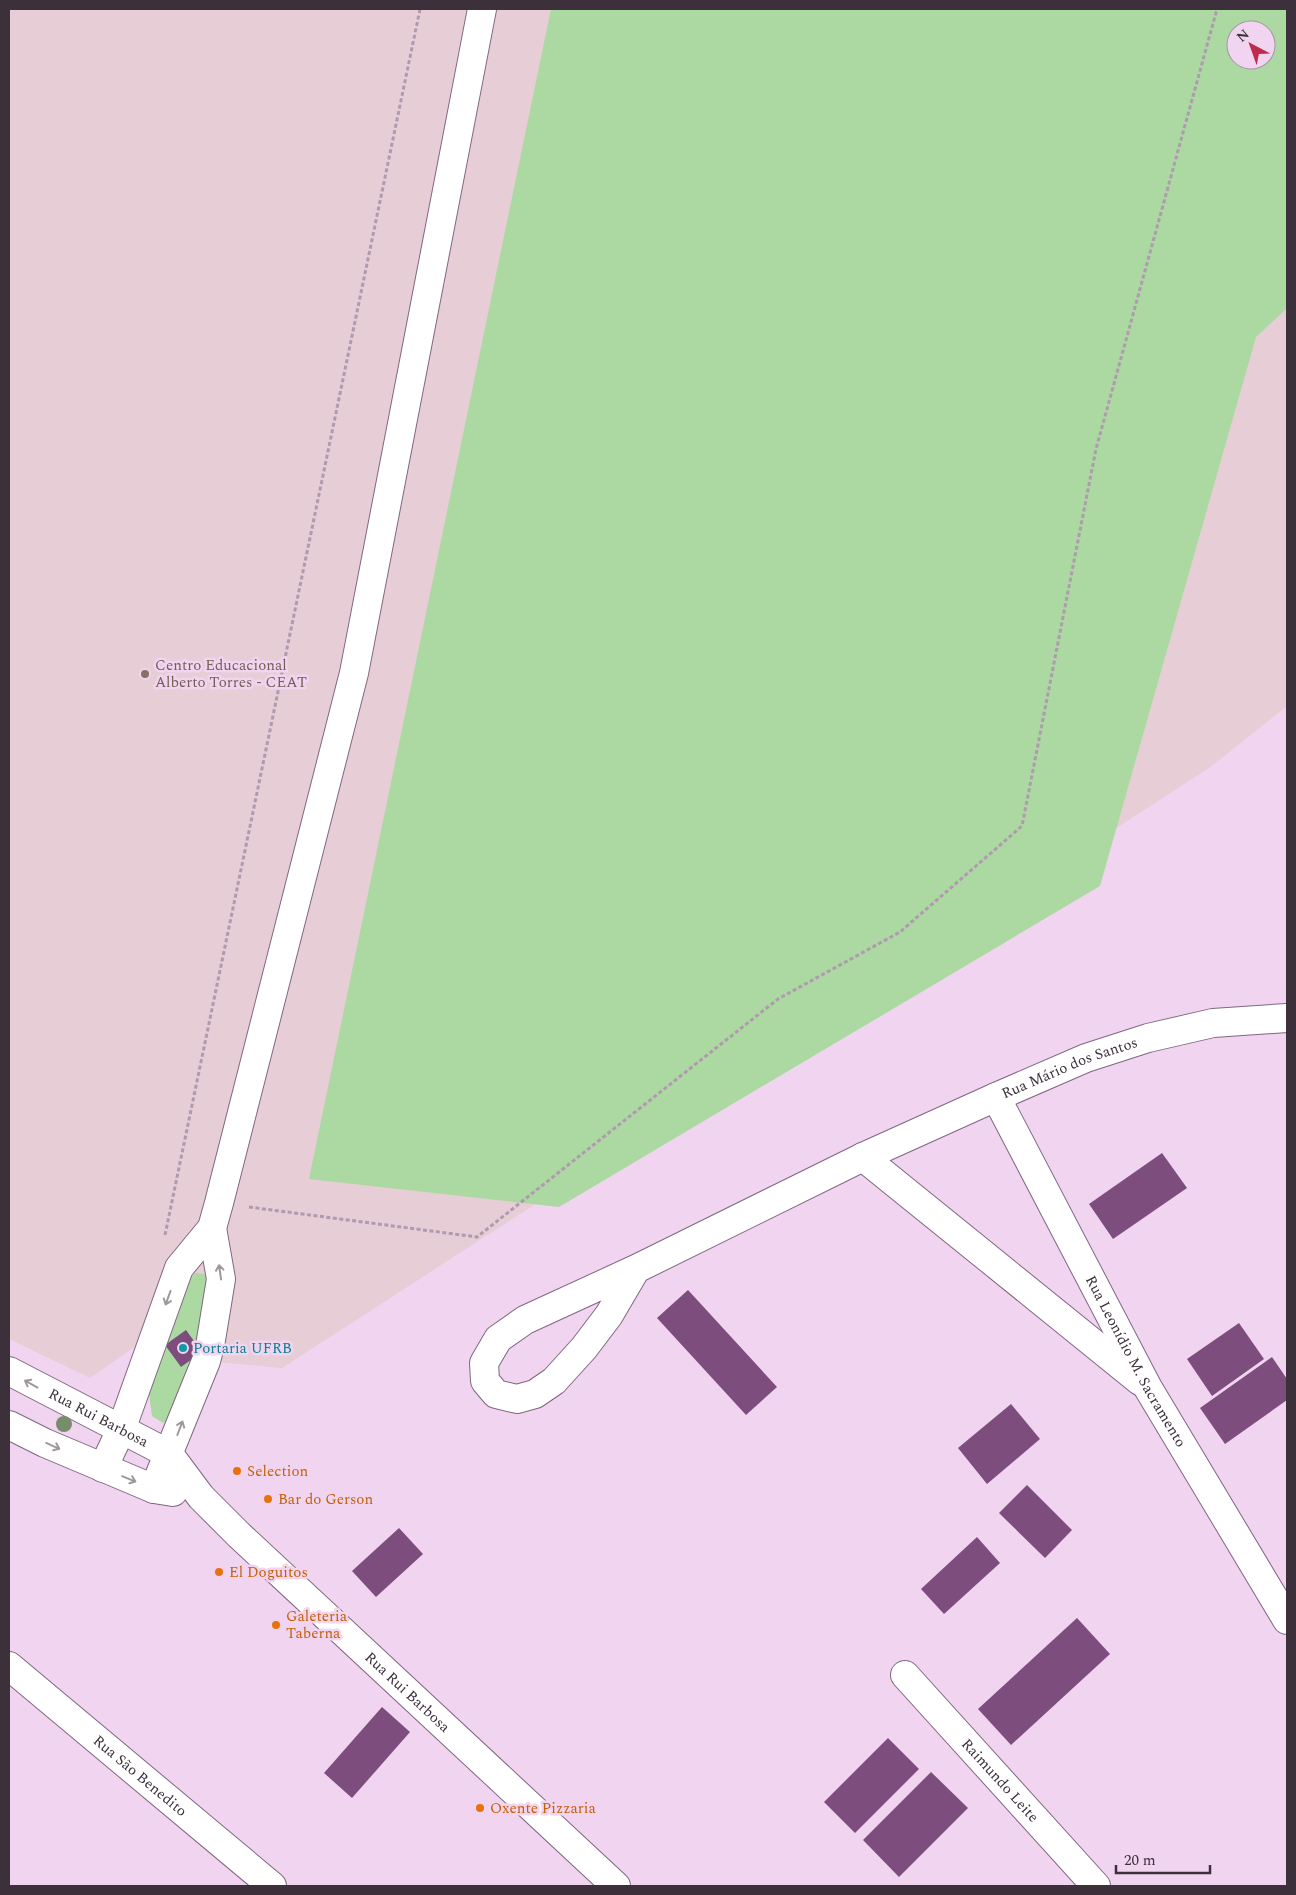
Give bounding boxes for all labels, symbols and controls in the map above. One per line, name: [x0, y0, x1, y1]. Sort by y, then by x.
north arrow: [1226, 20, 1276, 70]
text: N: [1232, 24, 1254, 47]
place label: Centro Educacional Alberto Torres - CEAT: [155, 654, 307, 694]
marker: Centro Educacional Alberto Torres - CEAT: [139, 668, 151, 680]
street label: Rua Mário dos Santos: [998, 1031, 1141, 1105]
one-way arrow: [214, 1264, 224, 1280]
street label: Rua Leonídio M. Sacramento: [1079, 1271, 1192, 1452]
one-way arrow: [163, 1290, 172, 1305]
place label: Portaria UFRB: [193, 1337, 292, 1360]
marker: Portaria UFRB: [177, 1342, 189, 1354]
one-way arrow: [24, 1379, 39, 1389]
street label: Rua Rui Barbosa: [44, 1382, 153, 1454]
one-way arrow: [175, 1421, 185, 1436]
one-way arrow: [45, 1442, 60, 1452]
place label: Selection: [247, 1460, 308, 1483]
marker: Selection: [231, 1465, 243, 1477]
one-way arrow: [121, 1474, 136, 1484]
place label: Bar do Gerson: [278, 1488, 373, 1511]
marker: Bar do Gerson: [262, 1493, 274, 1505]
place label: El Doguitos: [229, 1561, 308, 1584]
marker: El Doguitos: [213, 1566, 225, 1578]
place label: Galeteria Taberna: [286, 1605, 348, 1645]
marker: Galeteria Taberna: [270, 1619, 282, 1631]
street label: Rua Rui Barbosa: [359, 1647, 456, 1739]
street label: Rua São Benedito: [88, 1730, 192, 1822]
street label: Raimundo Leite: [956, 1733, 1044, 1828]
place label: Oxente Pizzaria: [490, 1797, 596, 1820]
marker: Oxente Pizzaria: [474, 1802, 486, 1814]
scale bar: [1116, 1842, 1210, 1874]
text: 20 m: [1124, 1849, 1156, 1872]

